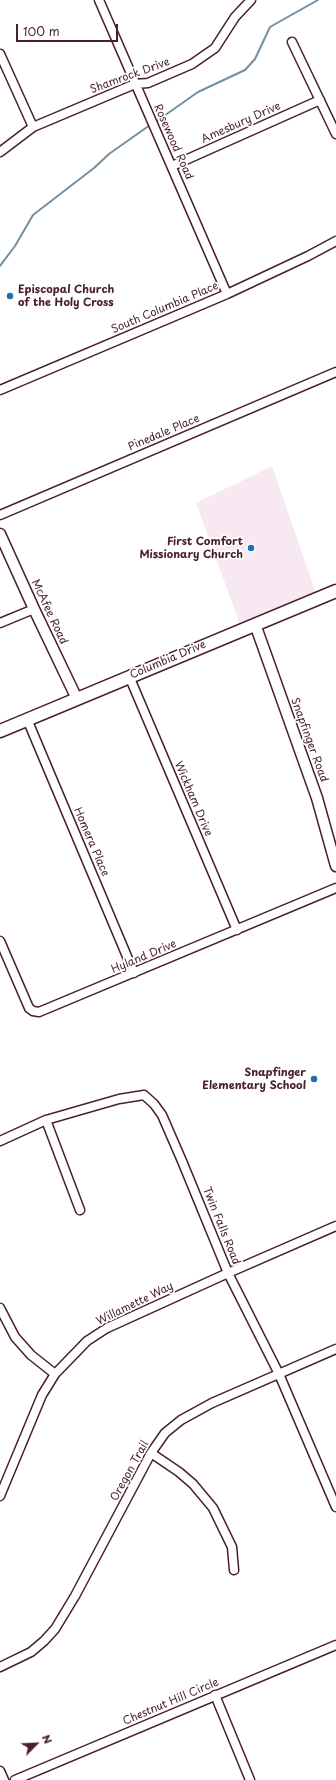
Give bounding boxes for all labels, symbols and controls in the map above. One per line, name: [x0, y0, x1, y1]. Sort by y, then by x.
scale bar: [18, 16, 120, 42]
text: 100 m: [23, 22, 60, 40]
street label: Shamrock Drive: [88, 55, 172, 97]
street label: Amesbury Drive: [199, 100, 283, 146]
street label: Rosewood Road: [150, 102, 196, 182]
street label: South Columbia Place: [109, 279, 221, 337]
place label: Episcopal Church of the Holy Cross: [18, 283, 114, 309]
marker: Episcopal Church of the Holy Cross: [5, 291, 15, 301]
street label: Pinedale Place: [126, 412, 202, 454]
place label: First Comfort Missionary Church: [139, 535, 243, 561]
marker: First Comfort Missionary Church: [246, 543, 256, 553]
street label: McAfee Road: [28, 577, 70, 647]
street label: Columbia Drive: [128, 638, 208, 682]
street label: Snapfinger Road: [288, 696, 330, 784]
street label: Wickham Drive: [171, 759, 215, 839]
street label: Homera Place: [70, 805, 112, 879]
street label: Hyland Drive: [109, 937, 179, 977]
place label: Snapfinger Elementary School: [202, 1066, 306, 1092]
marker: Snapfinger Elementary School: [309, 1074, 319, 1084]
street label: Twin Falls Road: [199, 1185, 243, 1267]
street label: Willamette Way: [94, 1280, 176, 1328]
street label: Oregon Trail: [108, 1439, 152, 1503]
street label: Chestnut Hill Circle: [121, 1676, 221, 1728]
north arrow: [16, 1724, 56, 1764]
text: N: [38, 1731, 57, 1746]

